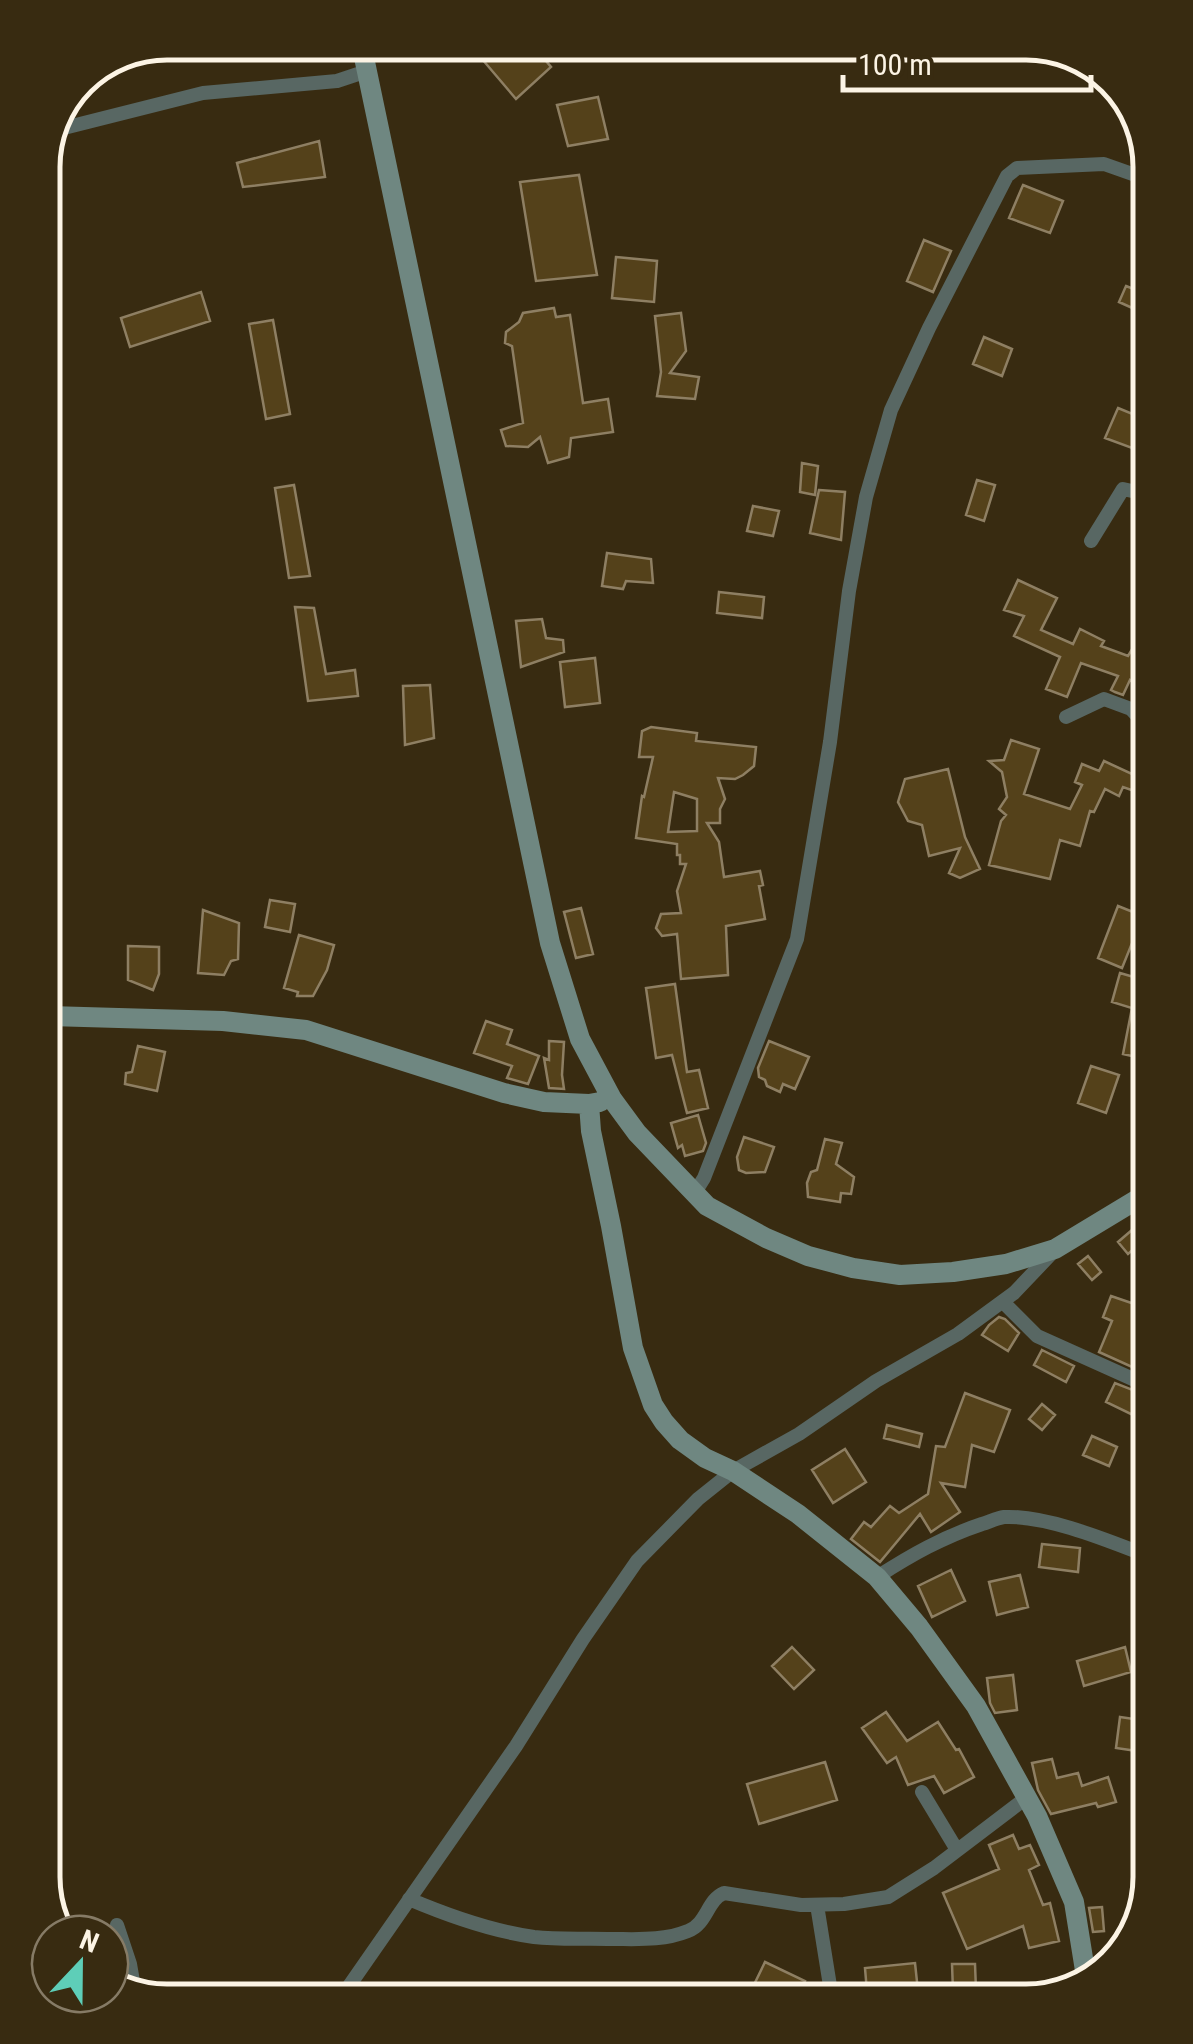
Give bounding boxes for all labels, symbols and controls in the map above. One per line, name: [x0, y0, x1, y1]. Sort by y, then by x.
scale bar: [843, 30, 1090, 92]
text: 100 m: [858, 47, 932, 82]
north arrow: [30, 1914, 130, 2014]
text: N: [75, 1923, 103, 1960]

